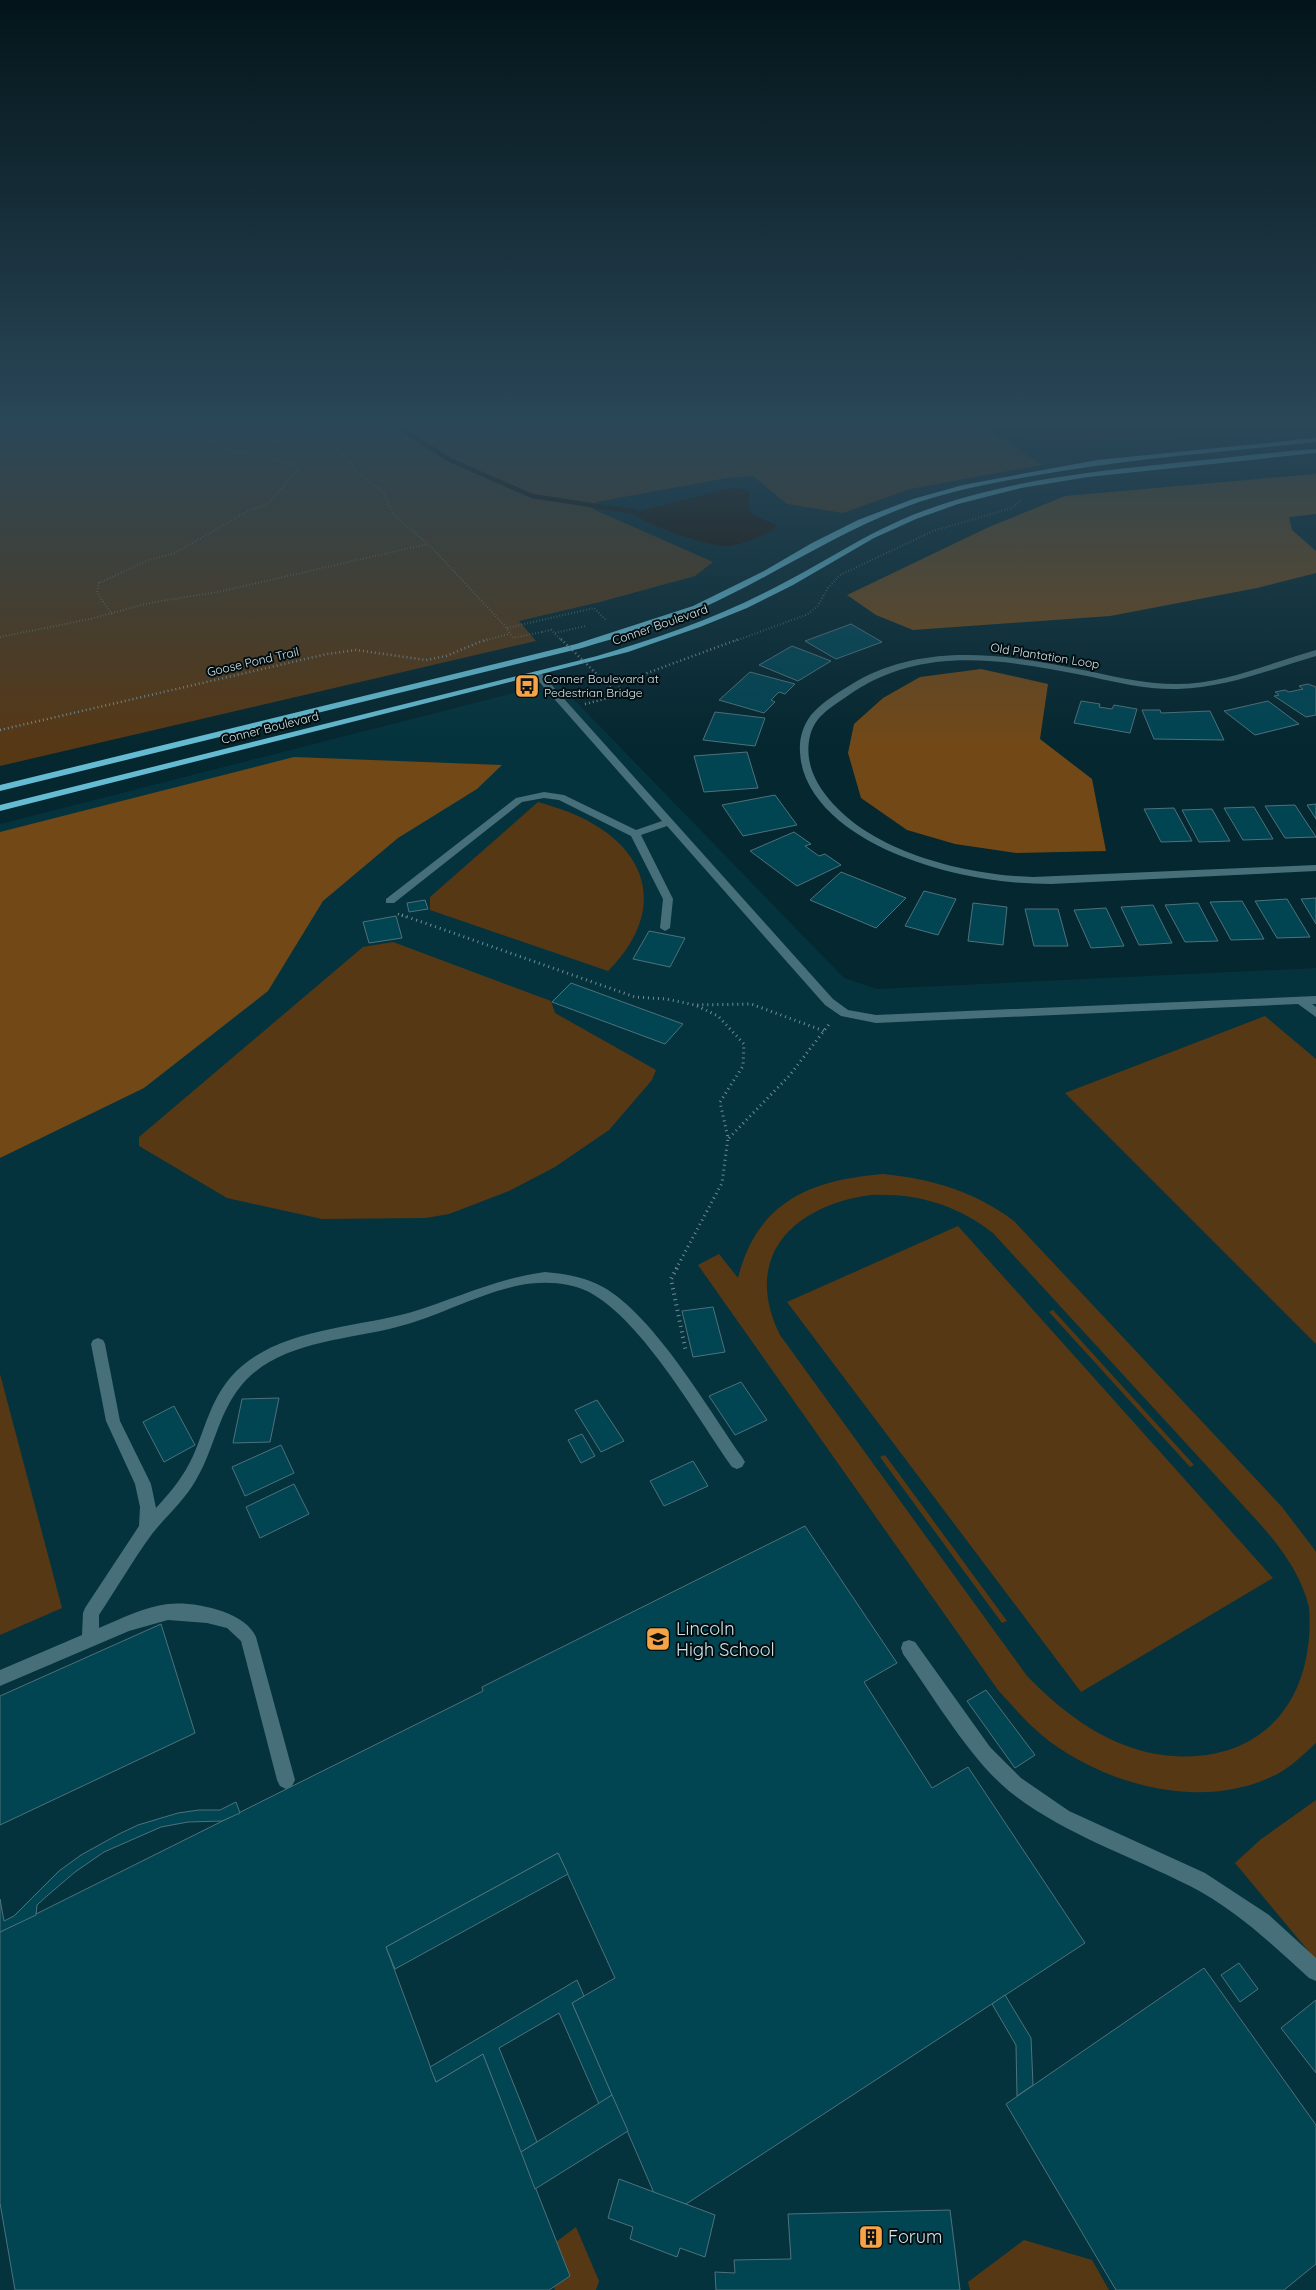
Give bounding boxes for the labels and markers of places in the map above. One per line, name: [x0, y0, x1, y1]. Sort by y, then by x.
place label: Conner Boulevard at Pedestrian Bridge: [544, 671, 659, 700]
bus stop icon: Conner Boulevard at Pedestrian Bridge: [514, 673, 540, 699]
place label: Lincoln High School: [676, 1617, 775, 1661]
school or university icon: Lincoln High School: [645, 1626, 671, 1652]
building icon: Forum: [858, 2224, 884, 2250]
place label: Forum: [888, 2225, 942, 2248]

